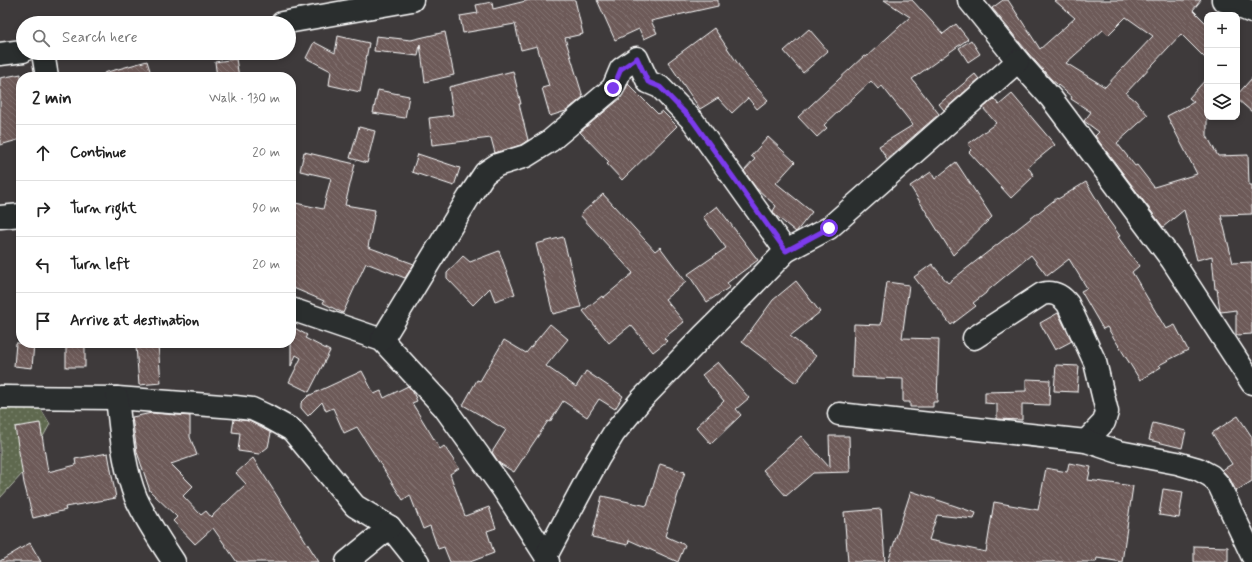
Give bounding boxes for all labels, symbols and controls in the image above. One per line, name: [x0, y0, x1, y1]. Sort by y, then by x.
map controls: [1204, 12, 1240, 120]
button: +: [1204, 12, 1240, 48]
search box: [16, 16, 296, 60]
icon: search: [30, 27, 52, 49]
text: Search here: [62, 28, 138, 48]
button: −: [1204, 48, 1240, 84]
route end: [604, 79, 622, 97]
button: layers: [1204, 84, 1240, 120]
text: 2 min: [32, 87, 72, 109]
text: Walk · 130 m: [209, 90, 280, 107]
icon: ahead: [32, 142, 54, 164]
text: Continue: [70, 143, 126, 163]
text: 20 m: [252, 144, 280, 161]
icon: right: [32, 198, 54, 220]
text: Turn right: [70, 199, 137, 219]
text: 90 m: [252, 200, 280, 217]
route start: [820, 219, 838, 237]
icon: left: [32, 254, 54, 276]
text: Turn left: [70, 255, 130, 275]
text: 20 m: [252, 256, 280, 273]
icon: arrive: [32, 310, 54, 332]
text: Arrive at destination: [70, 311, 199, 331]

